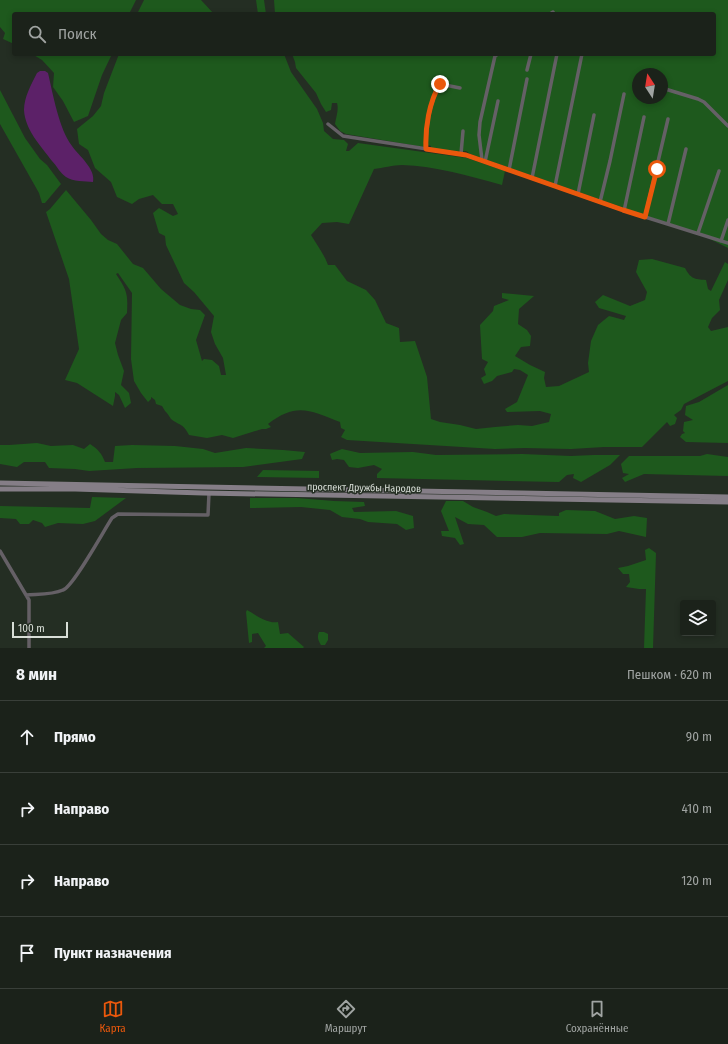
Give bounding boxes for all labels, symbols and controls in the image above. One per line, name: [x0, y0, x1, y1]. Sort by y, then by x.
search box: [12, 12, 716, 56]
icon: search: [26, 23, 48, 45]
text: Поиск: [58, 25, 96, 43]
north arrow: [632, 68, 668, 104]
route end: [431, 75, 449, 93]
route start: [648, 160, 666, 178]
street label: проспект Дружбы Народов: [307, 481, 421, 495]
map controls: [680, 600, 716, 636]
button: layers: [680, 600, 716, 636]
scale bar: [12, 620, 68, 639]
text: 100 m: [18, 622, 45, 635]
text: 8 мин: [16, 664, 57, 685]
text: Пешком · 620 m: [627, 667, 712, 682]
icon: ahead: [16, 726, 38, 748]
text: Прямо: [54, 728, 96, 746]
text: 90 m: [686, 729, 712, 744]
icon: right: [16, 798, 38, 820]
text: Направо: [54, 800, 109, 818]
text: 410 m: [682, 801, 712, 816]
icon: right: [16, 870, 38, 892]
text: Направо: [54, 872, 109, 890]
text: 120 m: [681, 873, 712, 888]
icon: arrive: [16, 942, 38, 964]
text: Пункт назначения: [54, 944, 172, 962]
tab: Карта: [99, 998, 126, 1035]
tab: Маршрут: [325, 998, 367, 1035]
tab: Сохранённые: [566, 998, 629, 1035]

